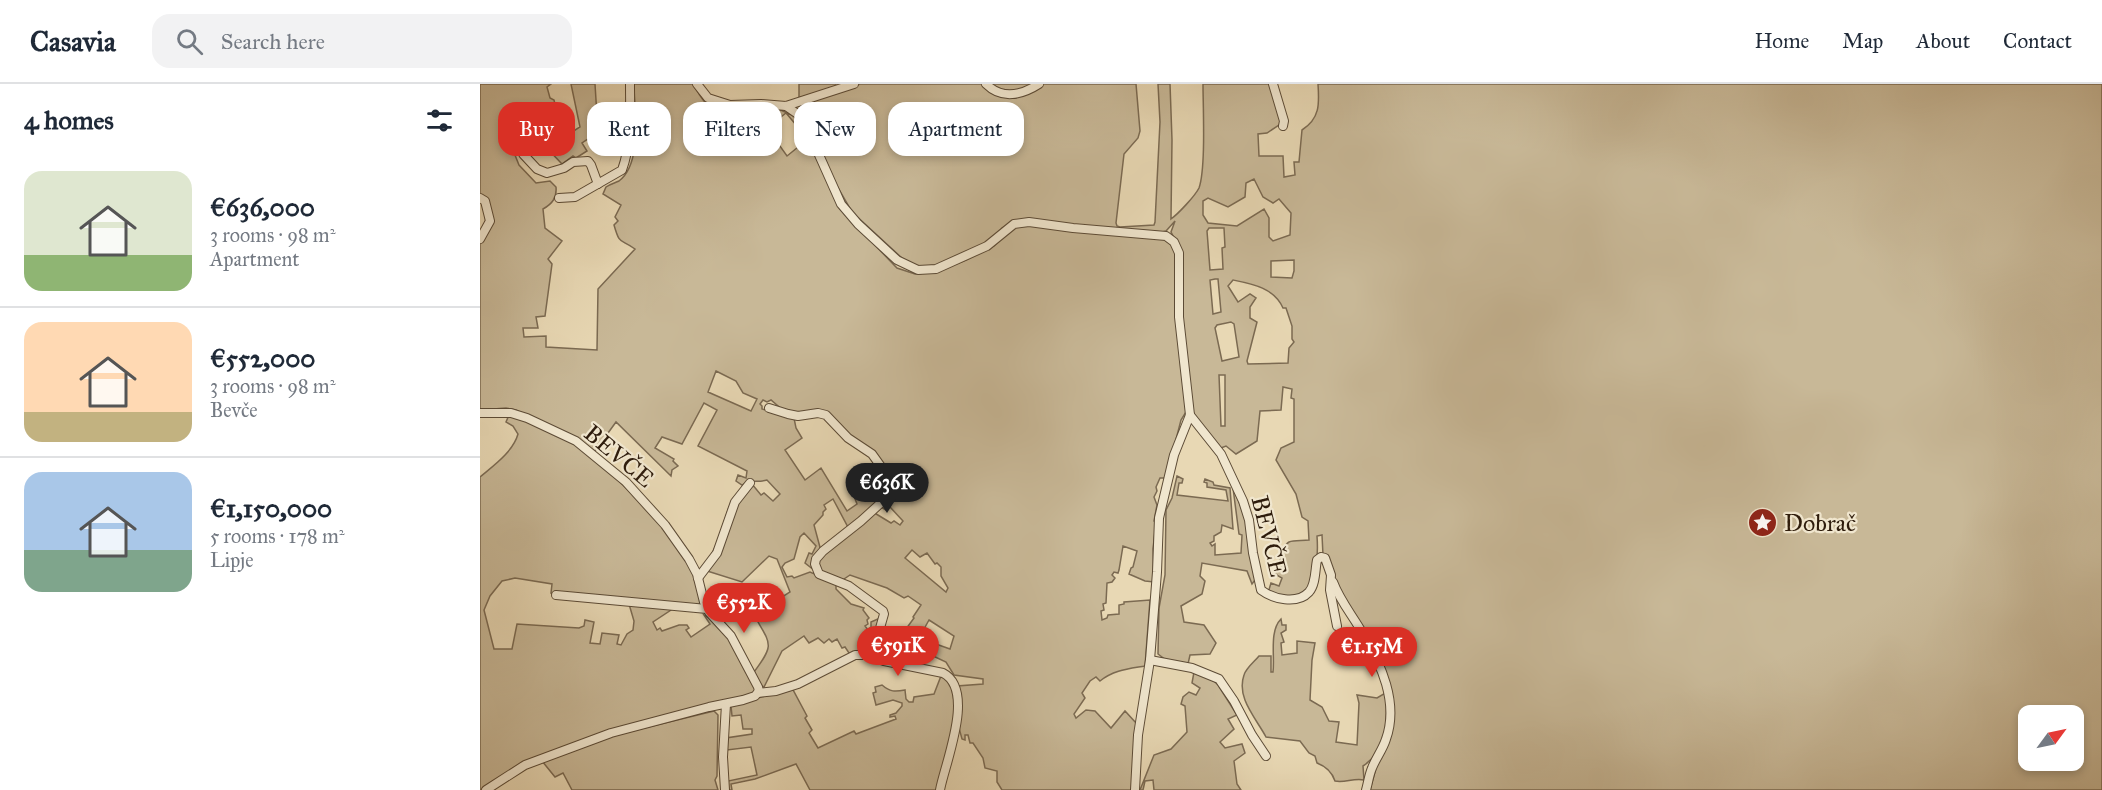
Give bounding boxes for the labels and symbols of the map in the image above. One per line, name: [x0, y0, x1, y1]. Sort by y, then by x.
street label: BEVČE: [578, 418, 660, 494]
pin: €636K: [845, 463, 929, 514]
street label: BEVČE: [1244, 492, 1294, 580]
place icon: Dobrač: [1747, 507, 1779, 539]
place label: Dobrač: [1784, 508, 1856, 538]
pin: €552K: [702, 583, 786, 634]
pin: €591K: [856, 626, 940, 677]
pin: €1.15M: [1323, 627, 1421, 678]
north arrow: [2018, 705, 2084, 771]

